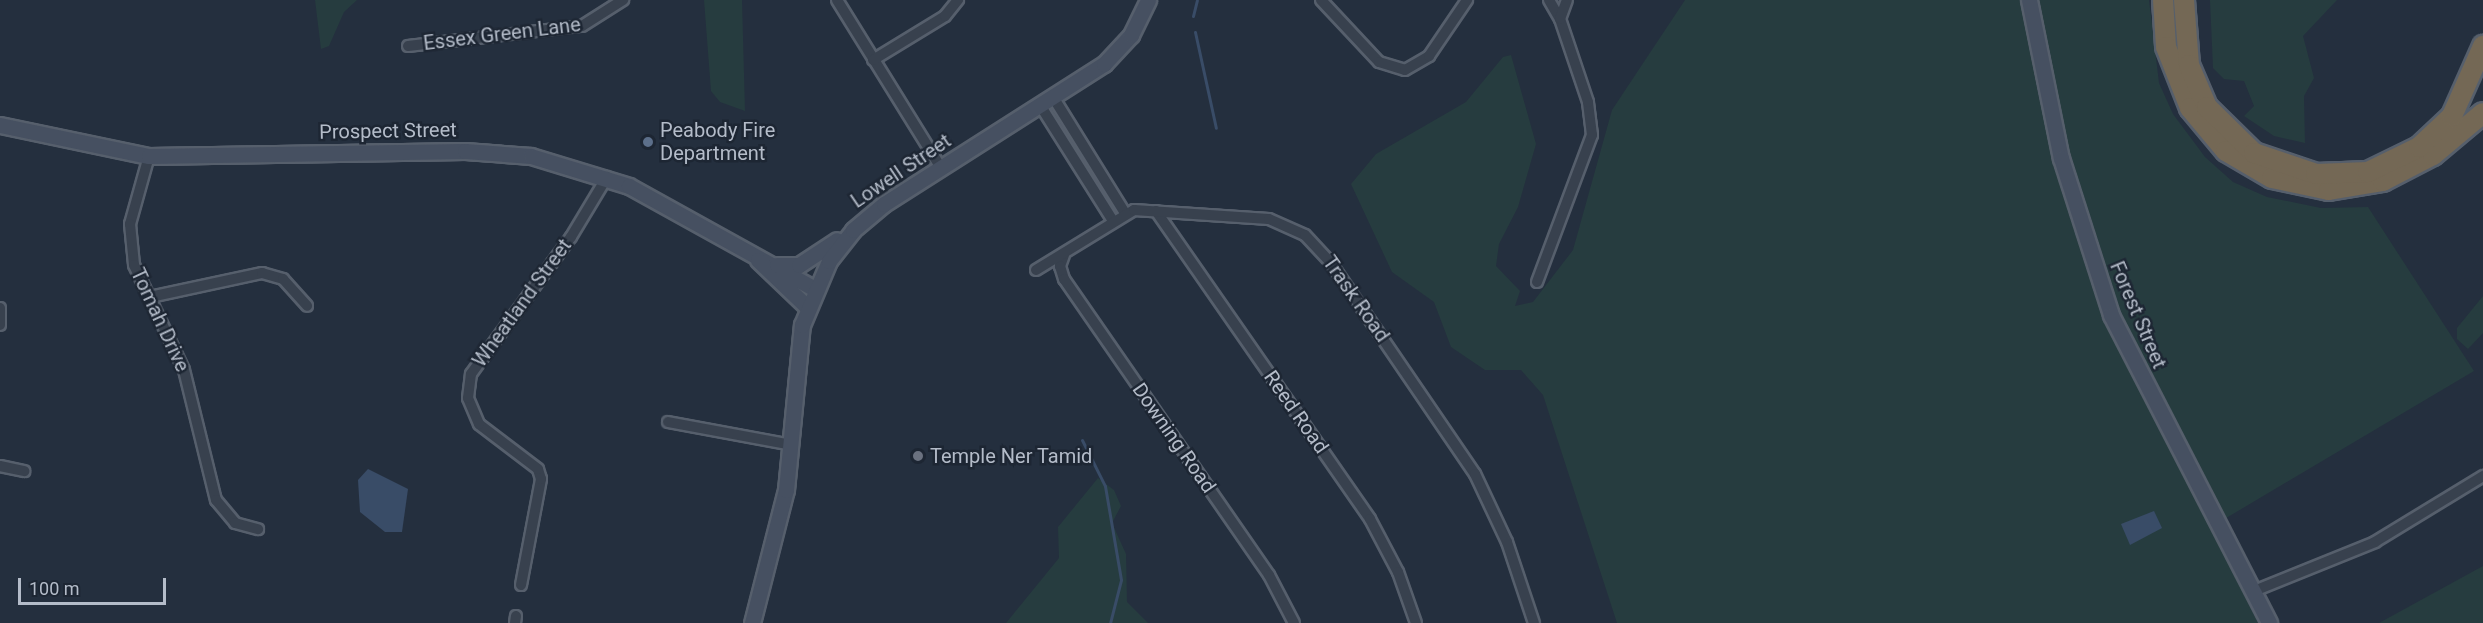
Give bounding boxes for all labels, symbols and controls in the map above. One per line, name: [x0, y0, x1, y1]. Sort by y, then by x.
street label: Essex Green Lane: [422, 12, 582, 56]
street label: Prospect Street: [319, 118, 457, 144]
place label: Peabody Fire Department: [660, 118, 775, 165]
street label: Lowell Street: [847, 129, 955, 213]
marker: Peabody Fire Department: [641, 135, 655, 149]
street label: Wheatland Street: [467, 234, 577, 372]
street label: Trask Road: [1318, 251, 1394, 347]
street label: Forest Street: [2105, 258, 2171, 372]
street label: Tomah Drive: [126, 264, 194, 376]
street label: Reed Road: [1259, 366, 1333, 458]
street label: Downing Road: [1127, 378, 1221, 498]
place label: Temple Ner Tamid: [930, 444, 1093, 468]
marker: Temple Ner Tamid: [911, 449, 925, 463]
scale bar: [21, 566, 170, 604]
text: 100 m: [29, 578, 80, 599]

